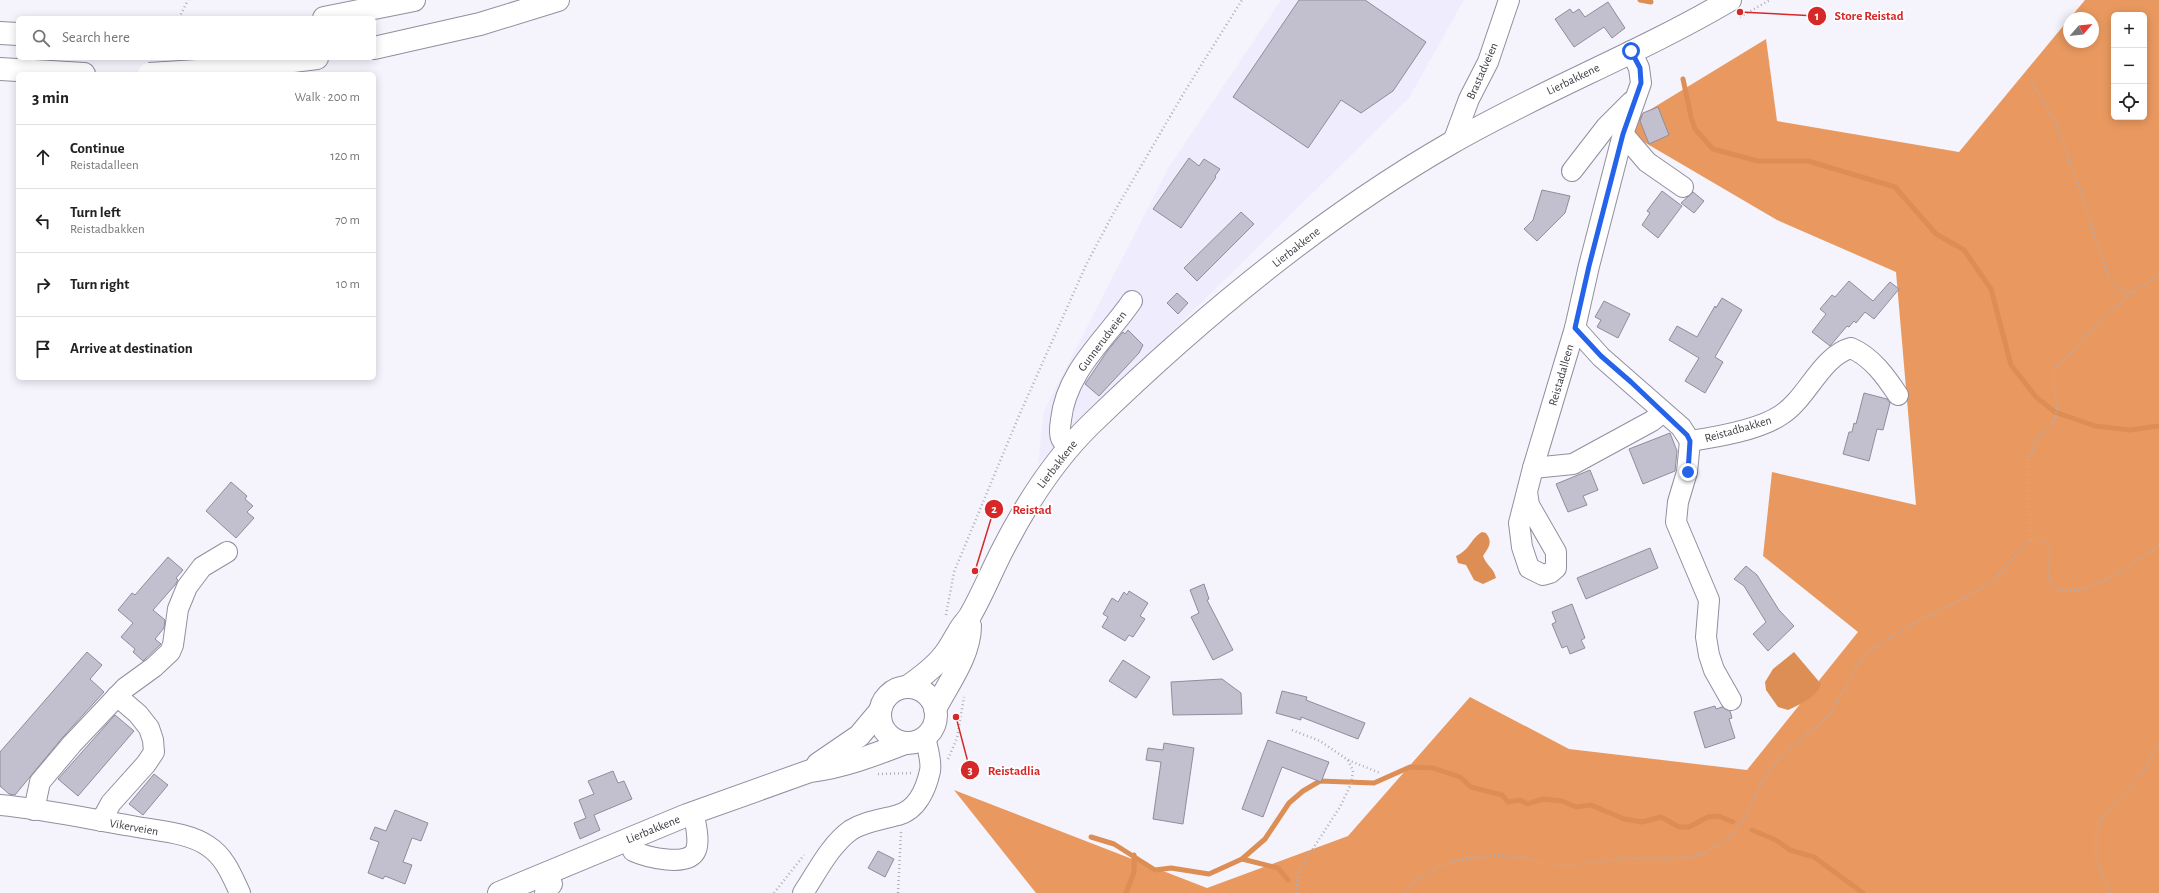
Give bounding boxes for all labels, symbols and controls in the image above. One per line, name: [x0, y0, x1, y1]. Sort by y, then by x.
callout: Store Reistad: [1807, 3, 1912, 28]
text: 1: [1815, 10, 1819, 22]
text: Store Reistad: [1835, 10, 1904, 23]
north arrow: [2063, 12, 2099, 48]
map controls: [2111, 12, 2147, 120]
button: +: [2111, 12, 2147, 48]
search box: [16, 16, 376, 60]
icon: search: [30, 27, 52, 49]
text: Search here: [62, 30, 130, 45]
street label: Brastadveien: [1464, 41, 1500, 101]
route start: [1622, 42, 1640, 60]
button: −: [2111, 48, 2147, 84]
street label: Lierbakkene: [1545, 61, 1601, 97]
button: locate: [2111, 84, 2147, 120]
text: 3 min: [32, 89, 69, 106]
text: Walk · 200 m: [294, 91, 360, 104]
text: Continue: [70, 141, 125, 156]
icon: ahead: [32, 146, 54, 168]
text: 120 m: [330, 150, 360, 163]
text: Reistadalleen: [70, 159, 139, 172]
text: Turn left: [70, 205, 121, 220]
icon: left: [32, 210, 54, 232]
text: 70 m: [335, 214, 360, 227]
text: Reistadbakken: [70, 223, 145, 236]
street label: Lierbakkene: [1270, 225, 1322, 269]
icon: right: [32, 274, 54, 296]
text: Turn right: [70, 277, 129, 292]
text: 10 m: [336, 278, 360, 291]
street label: Gunnerudveien: [1076, 309, 1128, 373]
icon: arrive: [32, 338, 54, 360]
text: Arrive at destination: [70, 341, 193, 356]
street label: Reistadalleen: [1546, 343, 1576, 407]
street label: Reistadbakken: [1703, 414, 1773, 444]
street label: Lierbakkene: [1035, 438, 1079, 490]
route end: [1679, 463, 1697, 481]
callout: Reistad: [984, 497, 1059, 522]
text: 2: [991, 503, 997, 515]
text: Reistad: [1012, 504, 1052, 517]
callout: Reistadlia: [960, 758, 1048, 783]
text: 3: [967, 764, 973, 776]
text: Reistadlia: [988, 765, 1040, 778]
street label: Lierbakkene: [624, 813, 682, 845]
street label: Vikerveien: [109, 817, 159, 837]

